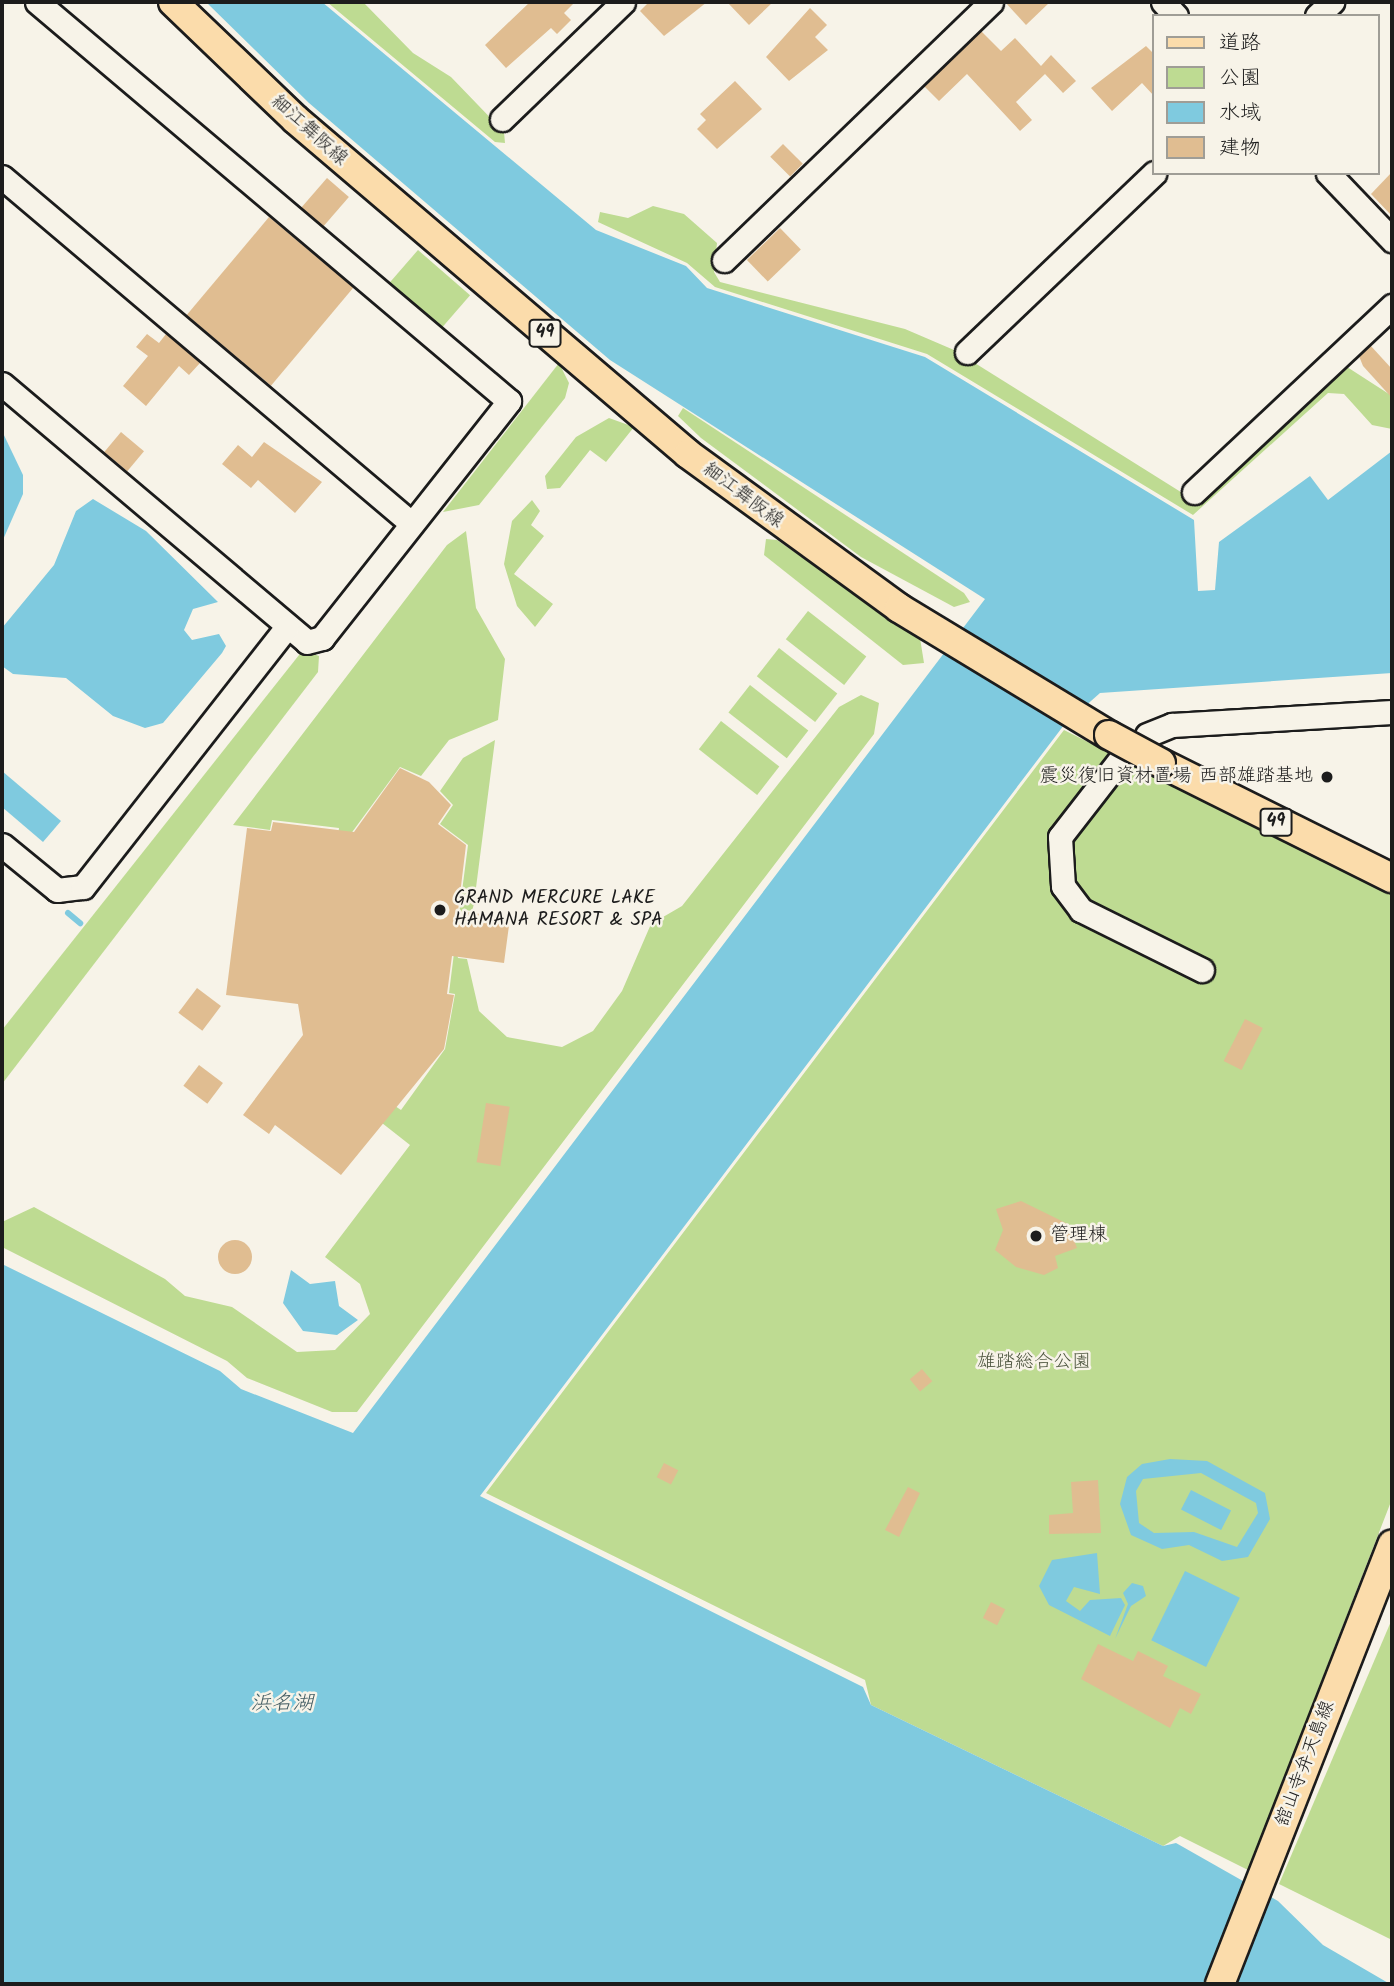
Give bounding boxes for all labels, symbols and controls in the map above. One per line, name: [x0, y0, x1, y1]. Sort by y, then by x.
legend: [1152, 14, 1380, 175]
text: 道路: [1219, 27, 1261, 60]
text: 公園: [1219, 62, 1261, 95]
street label: 細江舞阪線: [266, 91, 352, 171]
text: 水域: [1219, 97, 1261, 130]
text: 建物: [1219, 132, 1261, 165]
road number: 49: [528, 318, 562, 348]
street label: 細江舞阪線: [698, 458, 788, 534]
place label: 震災復旧資材置場 西部雄踏基地: [1039, 766, 1313, 788]
marker: 震災復旧資材置場 西部雄踏基地: [1319, 769, 1335, 785]
road number: 49: [1258, 808, 1294, 836]
place label: GRAND MERCURE LAKE HAMANA RESORT & SPA: [454, 888, 663, 932]
marker: GRAND MERCURE LAKE HAMANA RESORT & SPA: [432, 902, 448, 918]
place label: 管理棟: [1050, 1225, 1107, 1247]
marker: 管理棟: [1028, 1228, 1044, 1244]
park label: 雄踏総合公園: [977, 1352, 1091, 1374]
water label: 浜名湖: [251, 1691, 313, 1717]
street label: 舘山寺弁天島線: [1272, 1698, 1340, 1830]

